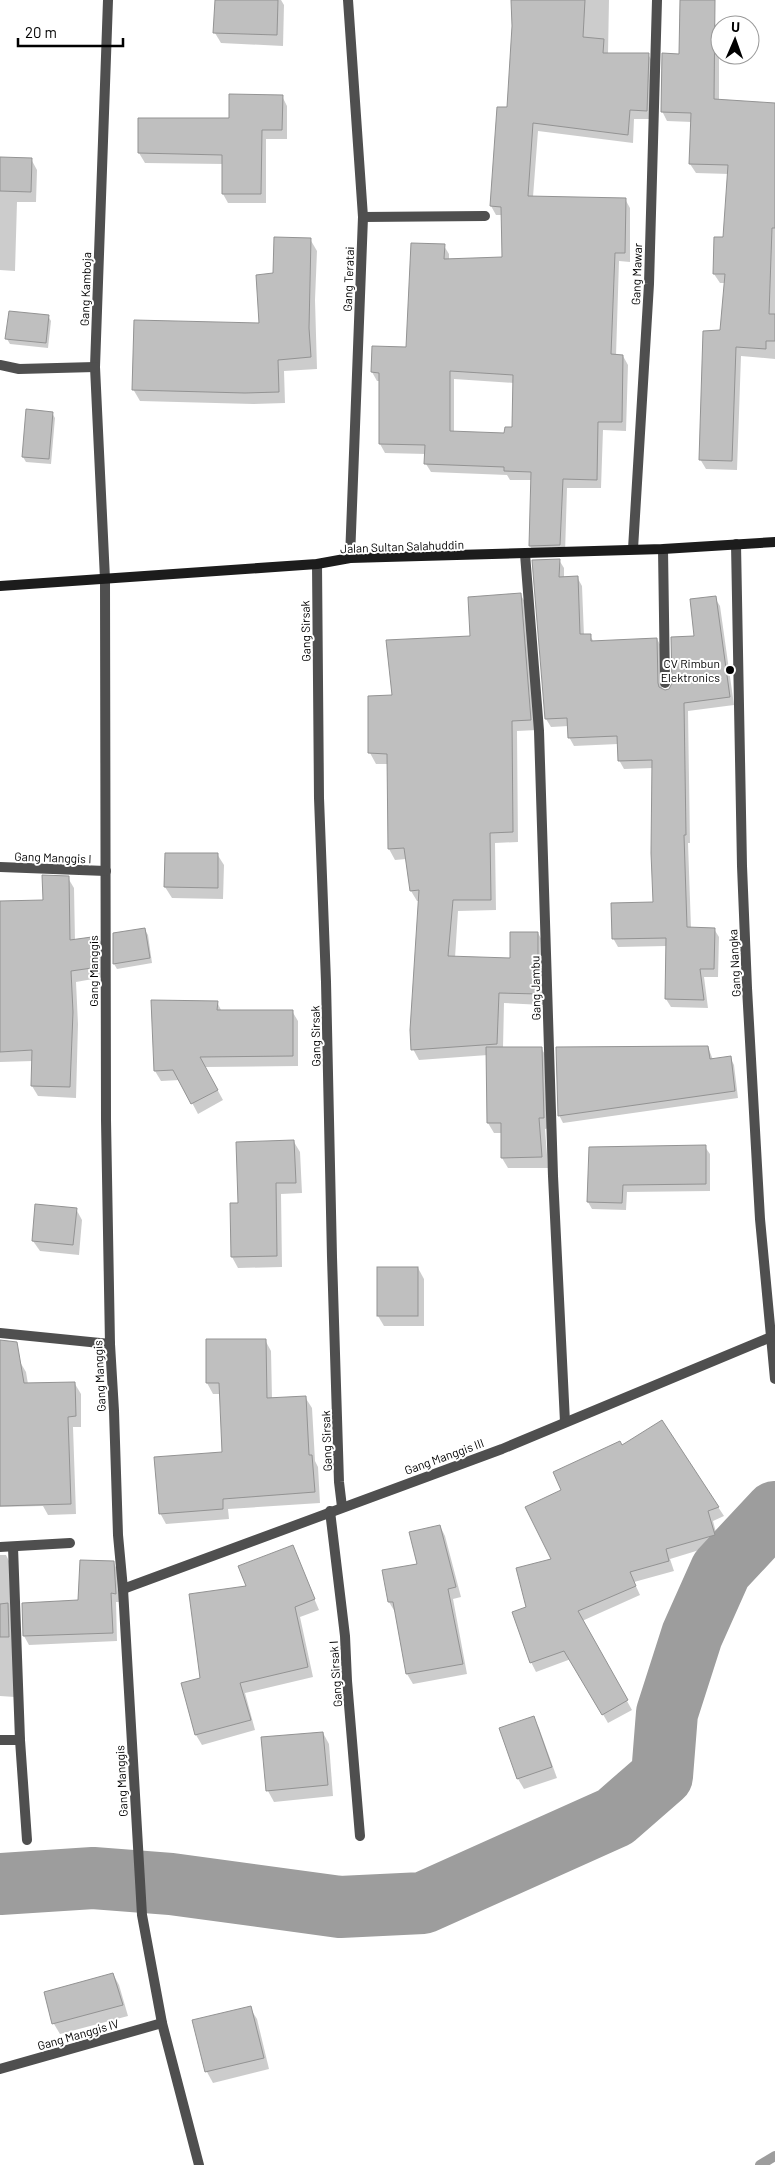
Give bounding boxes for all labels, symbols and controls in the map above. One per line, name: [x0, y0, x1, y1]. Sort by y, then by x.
scale bar: [18, 15, 122, 47]
north arrow: [710, 15, 760, 65]
text: U: [731, 18, 740, 35]
text: 20 m: [25, 23, 57, 41]
street label: Gang Mawar: [628, 242, 644, 305]
street label: Gang Teratai: [340, 246, 356, 312]
street label: Gang Kamboja: [77, 252, 93, 326]
street label: Jalan Sultan Salahuddin: [340, 537, 464, 555]
street label: Gang Sirsak: [297, 600, 313, 662]
place label: CV Rimbun Elektronics: [661, 656, 720, 684]
marker: CV Rimbun Elektronics: [724, 664, 736, 676]
street label: Gang Manggis I: [14, 849, 92, 865]
street label: Gang Nangka: [725, 929, 743, 997]
street label: Gang Manggis: [86, 935, 100, 1007]
street label: Gang Jambu: [527, 956, 543, 1020]
street label: Gang Sirsak: [307, 1005, 323, 1067]
street label: Gang Manggis: [90, 1340, 108, 1412]
street label: Gang Sirsak: [318, 1410, 334, 1472]
street label: Gang Manggis III: [402, 1435, 486, 1477]
street label: Gang Sirsak I: [326, 1640, 344, 1708]
street label: Gang Manggis: [112, 1745, 130, 1817]
street label: Gang Manggis IV: [36, 2016, 120, 2052]

